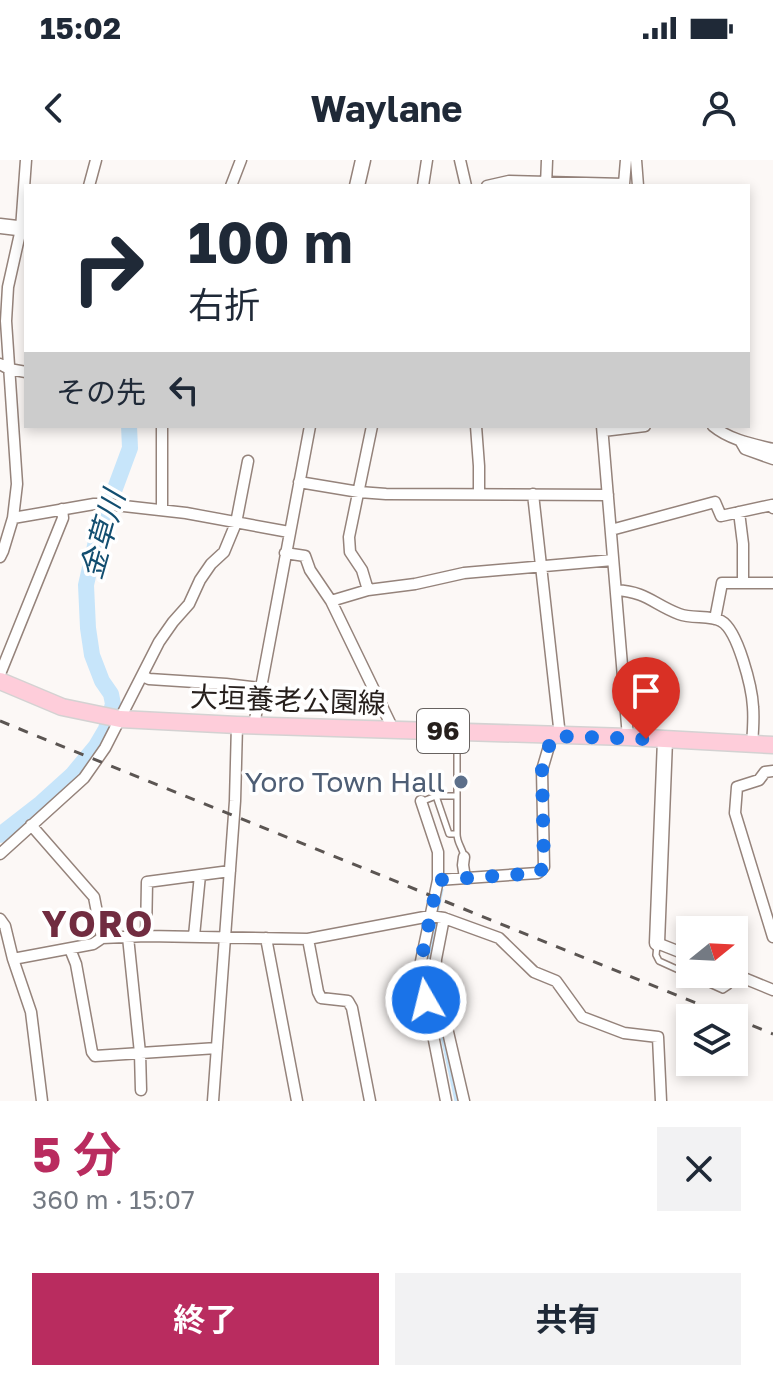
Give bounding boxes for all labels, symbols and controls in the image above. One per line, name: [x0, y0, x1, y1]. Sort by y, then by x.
text: 15:02: [40, 10, 121, 46]
icon: back: [32, 86, 76, 130]
icon: person: [697, 86, 741, 130]
text: Waylane: [310, 87, 463, 130]
text: 100 m: [188, 208, 353, 275]
icon: right: [56, 216, 160, 320]
text: 右折: [188, 283, 260, 326]
icon: left: [162, 368, 206, 412]
text: その先: [56, 374, 146, 410]
water label: 金草川: [72, 484, 133, 583]
pin: [612, 657, 680, 739]
icon: arrive: [624, 669, 668, 713]
street label: 大垣養老公園線: [189, 680, 387, 719]
road number: 96: [417, 709, 469, 753]
place label: Yoro Town Hall: [245, 765, 445, 798]
marker: Yoro Town Hall: [452, 773, 470, 791]
district label: YORO: [42, 902, 154, 945]
north arrow: [676, 916, 748, 988]
map controls: [676, 916, 748, 1076]
position arrow: [384, 958, 468, 1042]
button: layers: [676, 1004, 748, 1076]
text: 5 分: [32, 1125, 121, 1183]
button: close: [657, 1127, 741, 1211]
text: 360 m · 15:07: [32, 1184, 195, 1215]
button: 終了: [32, 1273, 379, 1365]
button: 共有: [395, 1273, 741, 1365]

